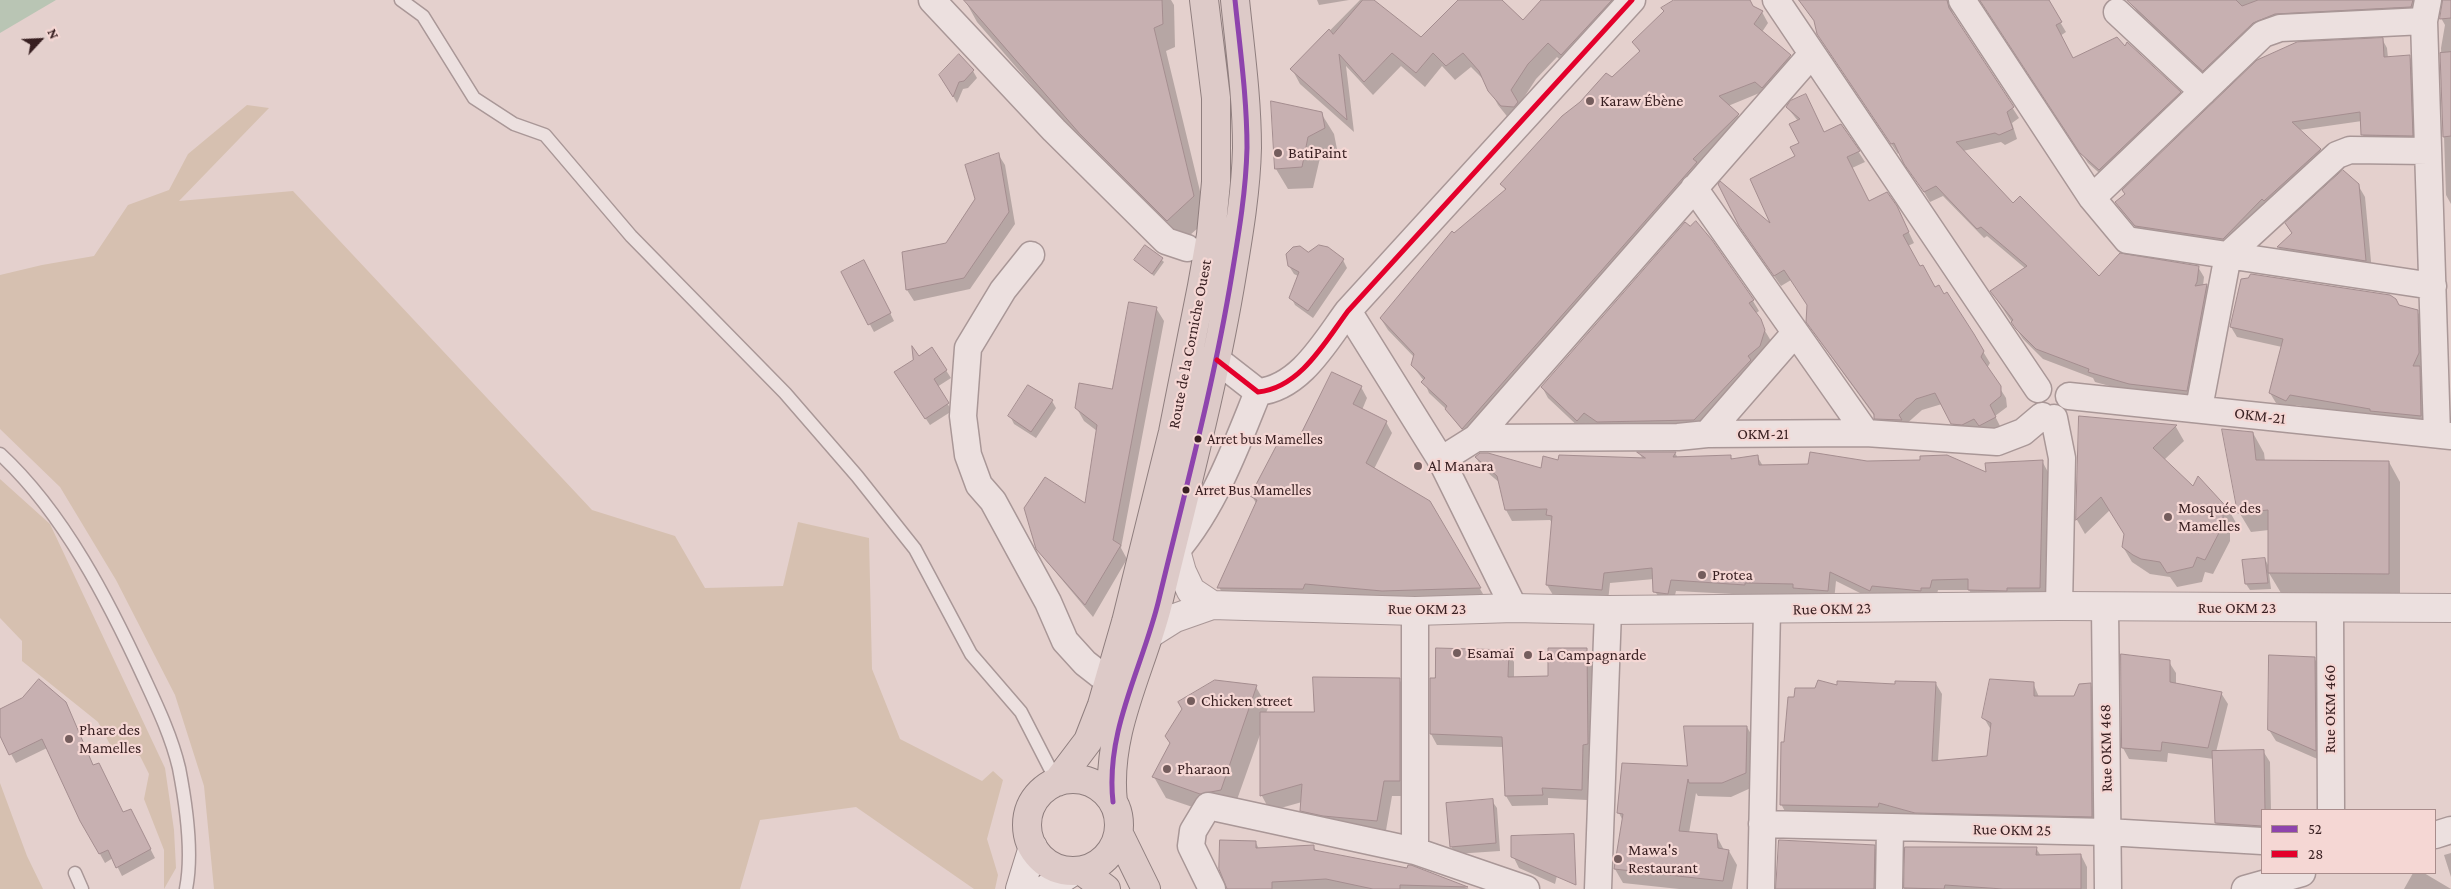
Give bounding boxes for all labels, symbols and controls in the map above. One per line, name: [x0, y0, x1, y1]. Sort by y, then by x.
north arrow: [15, 15, 65, 65]
text: N: [44, 26, 63, 41]
place label: Karaw Ébène: [1600, 91, 1683, 111]
marker: Karaw Ébène: [1584, 95, 1596, 107]
place label: BatiPaint: [1288, 143, 1347, 163]
marker: BatiPaint: [1272, 147, 1284, 159]
street label: Route de la Corniche Ouest: [1164, 258, 1216, 430]
street label: OKM-21: [2233, 403, 2287, 429]
street label: OKM-21: [1737, 424, 1789, 444]
place label: Arret bus Mamelles: [1207, 430, 1323, 448]
marker: Arret bus Mamelles: [1193, 434, 1203, 444]
place label: Al Manara: [1428, 456, 1494, 476]
marker: Al Manara: [1412, 460, 1424, 472]
place label: Arret Bus Mamelles: [1195, 481, 1311, 499]
marker: Arret Bus Mamelles: [1181, 485, 1191, 495]
place label: Mosquée des Mamelles: [2178, 498, 2261, 536]
marker: Mosquée des Mamelles: [2162, 511, 2174, 523]
place label: Protea: [1712, 565, 1753, 585]
marker: Protea: [1696, 569, 1708, 581]
street label: Rue OKM 23: [2198, 598, 2276, 618]
street label: Rue OKM 23: [1388, 599, 1466, 619]
street label: Rue OKM 23: [1793, 599, 1871, 619]
place label: Esamaï: [1467, 643, 1514, 663]
place label: La Campagnarde: [1538, 645, 1646, 665]
marker: Esamaï: [1451, 647, 1463, 659]
marker: La Campagnarde: [1522, 649, 1534, 661]
street label: Rue OKM 460: [2320, 665, 2340, 753]
place label: Chicken street: [1201, 691, 1292, 711]
marker: Chicken street: [1185, 695, 1197, 707]
street label: Rue OKM 468: [2096, 704, 2116, 792]
place label: Phare des Mamelles: [79, 720, 141, 758]
marker: Phare des Mamelles: [63, 733, 75, 745]
place label: Pharaon: [1177, 759, 1230, 779]
marker: Pharaon: [1161, 763, 1173, 775]
legend: [2261, 809, 2436, 874]
street label: Rue OKM 25: [1973, 820, 2051, 840]
text: 52: [2308, 821, 2322, 837]
place label: Mawa's Restaurant: [1628, 840, 1698, 878]
text: 28: [2308, 846, 2323, 862]
marker: Mawa's Restaurant: [1612, 853, 1624, 865]

